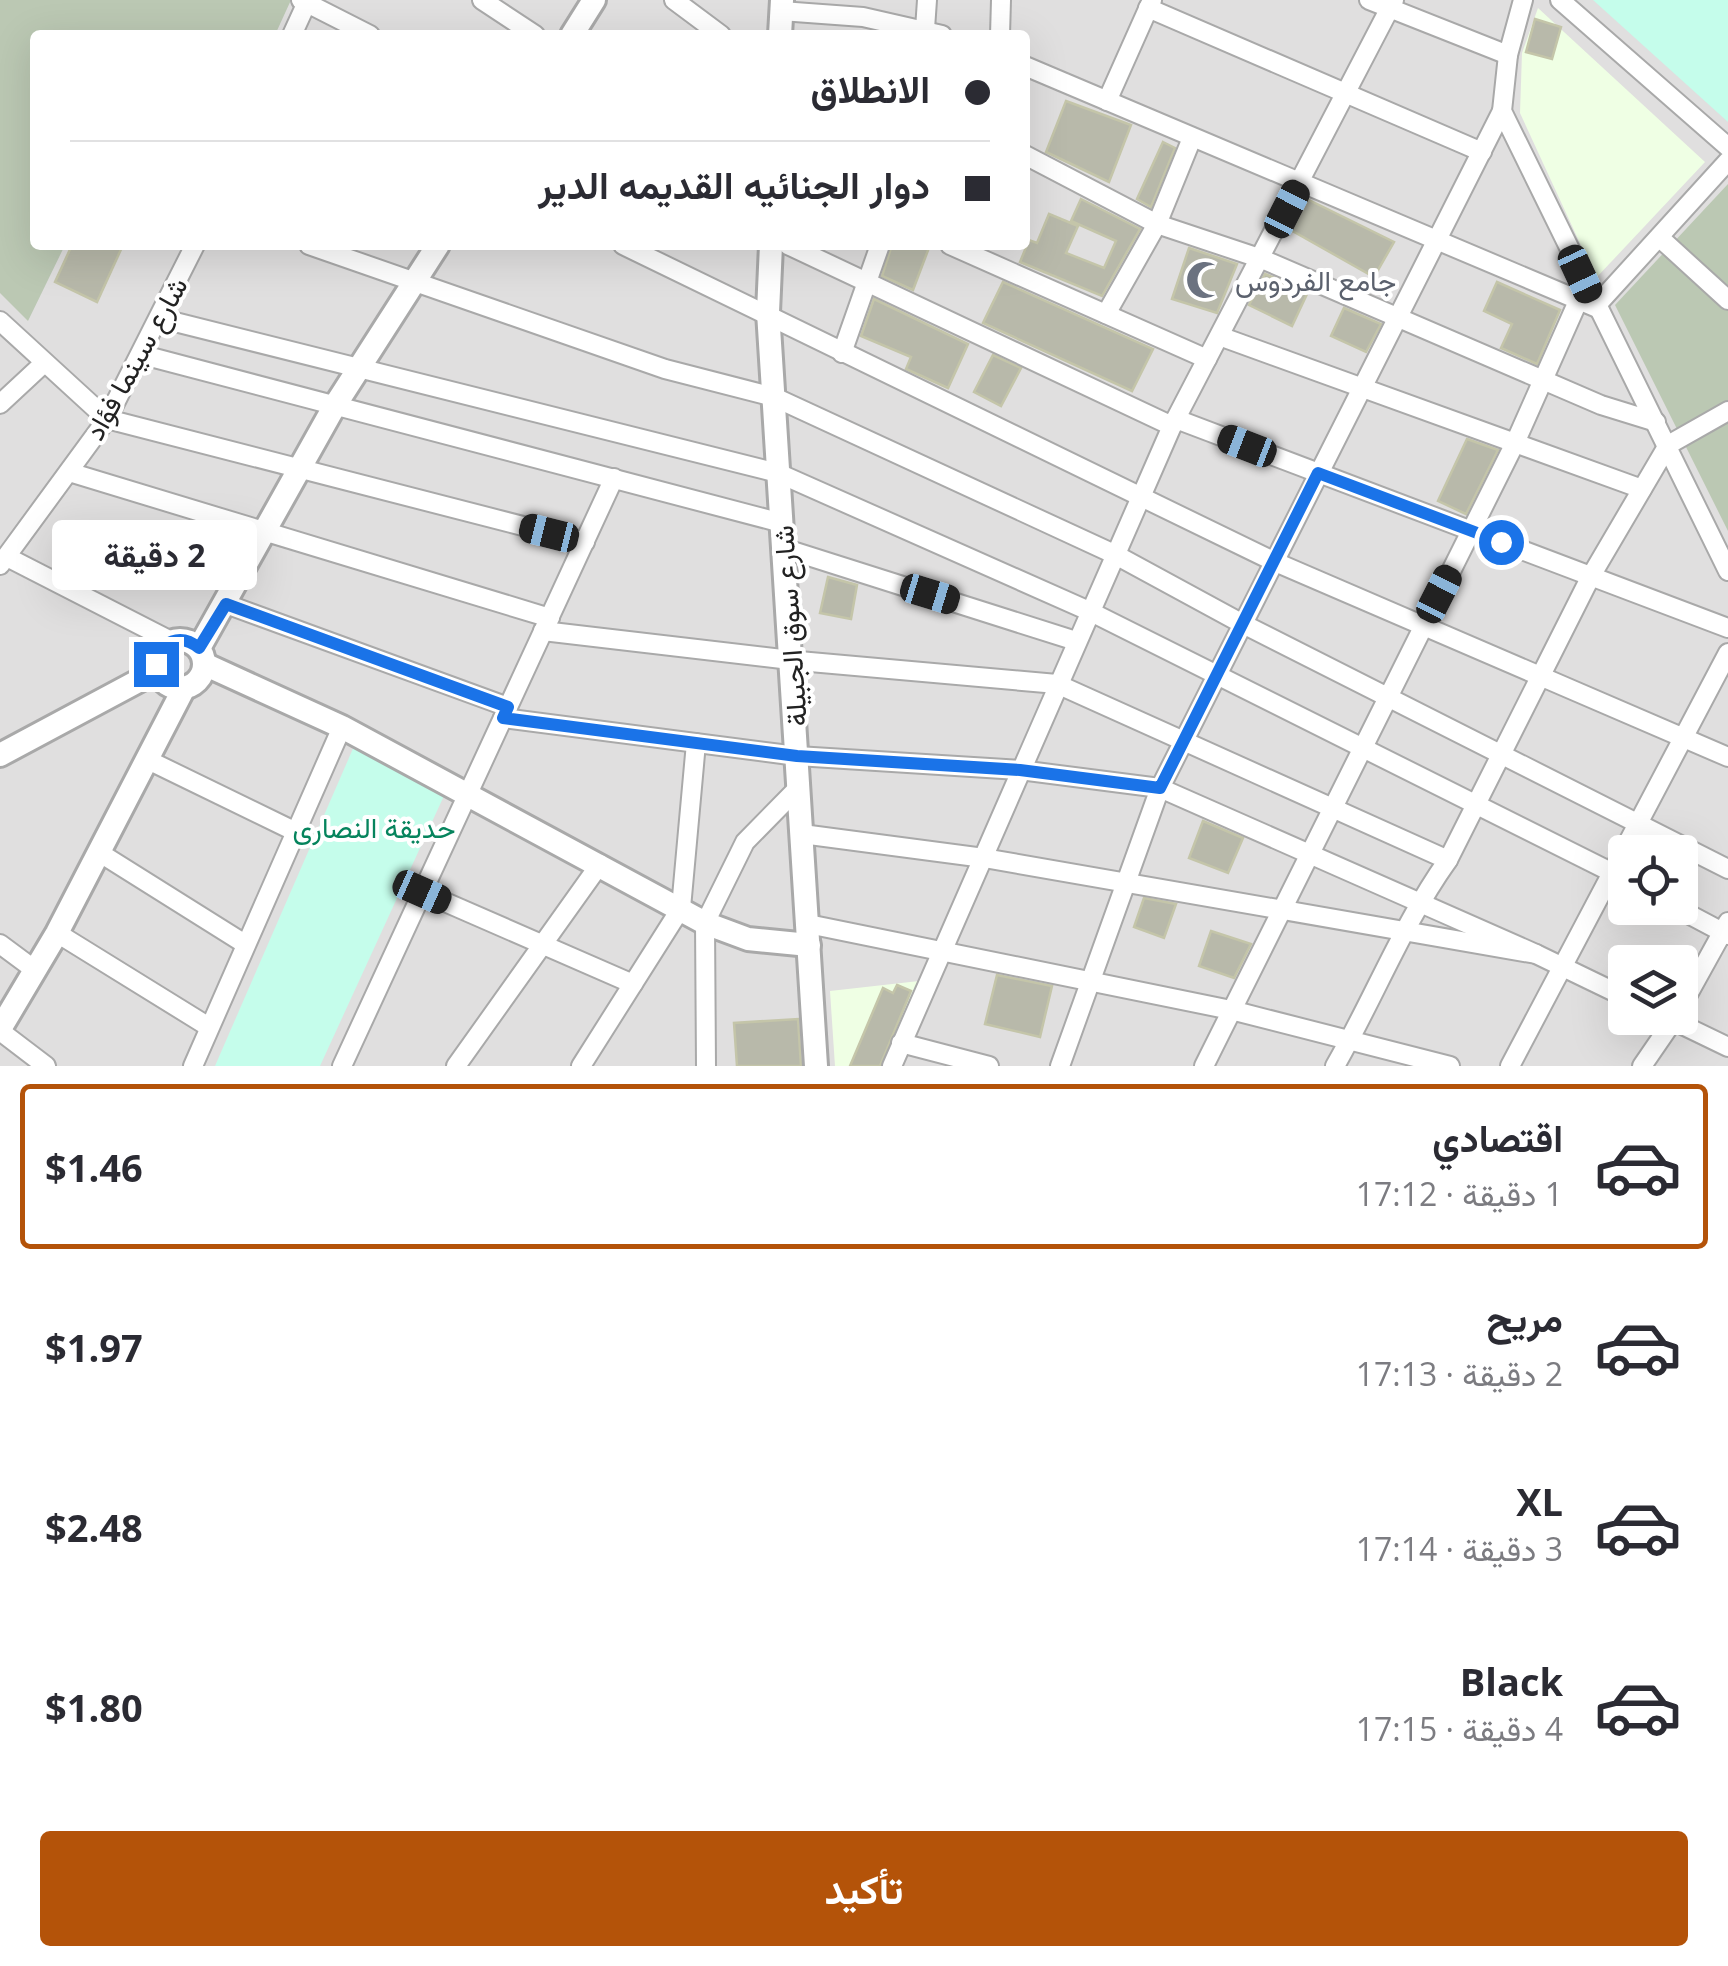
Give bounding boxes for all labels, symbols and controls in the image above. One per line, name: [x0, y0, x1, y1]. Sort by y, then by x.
text: الانطلاق: [811, 62, 930, 114]
text: دوار الجنائيه القديمه الدير: [538, 158, 930, 210]
car: [1260, 175, 1314, 243]
car: [1554, 240, 1606, 308]
mosque icon: جامع الفردوس: [1184, 259, 1226, 301]
place label: جامع الفردوس: [1235, 261, 1396, 301]
street label: شارع سينما فؤاد: [74, 270, 196, 447]
car: [1214, 421, 1280, 471]
car: [516, 511, 582, 555]
callout: 2 دقيقة: [54, 519, 258, 589]
route start: [1479, 520, 1524, 565]
street label: شارع سوق الجبيلة: [763, 524, 816, 728]
text: 2 دقيقة: [103, 533, 206, 576]
car: [1412, 560, 1466, 628]
car: [897, 571, 963, 617]
route end: [134, 642, 179, 687]
park label: حديقة النصارى: [293, 808, 455, 846]
map controls: [1608, 835, 1698, 1035]
button: locate: [1608, 835, 1698, 925]
car: [388, 866, 456, 918]
button: layers: [1608, 945, 1698, 1035]
text: اقتصادي: [1432, 1111, 1563, 1163]
icon: car: [1593, 1122, 1683, 1212]
text: $1.46: [45, 1141, 143, 1193]
text: 1 دقيقة · 17:12: [1356, 1172, 1563, 1215]
text: مريح: [1487, 1291, 1563, 1343]
icon: car: [1593, 1302, 1683, 1392]
text: $1.97: [45, 1321, 143, 1373]
text: 2 دقيقة · 17:13: [1356, 1352, 1563, 1395]
text: XL: [1516, 1475, 1563, 1527]
icon: car: [1593, 1482, 1683, 1572]
text: $2.48: [45, 1501, 143, 1553]
text: 3 دقيقة · 17:14: [1356, 1527, 1563, 1570]
text: Black: [1460, 1655, 1563, 1707]
icon: car: [1593, 1662, 1683, 1752]
text: $1.80: [45, 1681, 143, 1733]
text: 4 دقيقة · 17:15: [1356, 1707, 1563, 1750]
button: تأكيد: [40, 1831, 1688, 1946]

